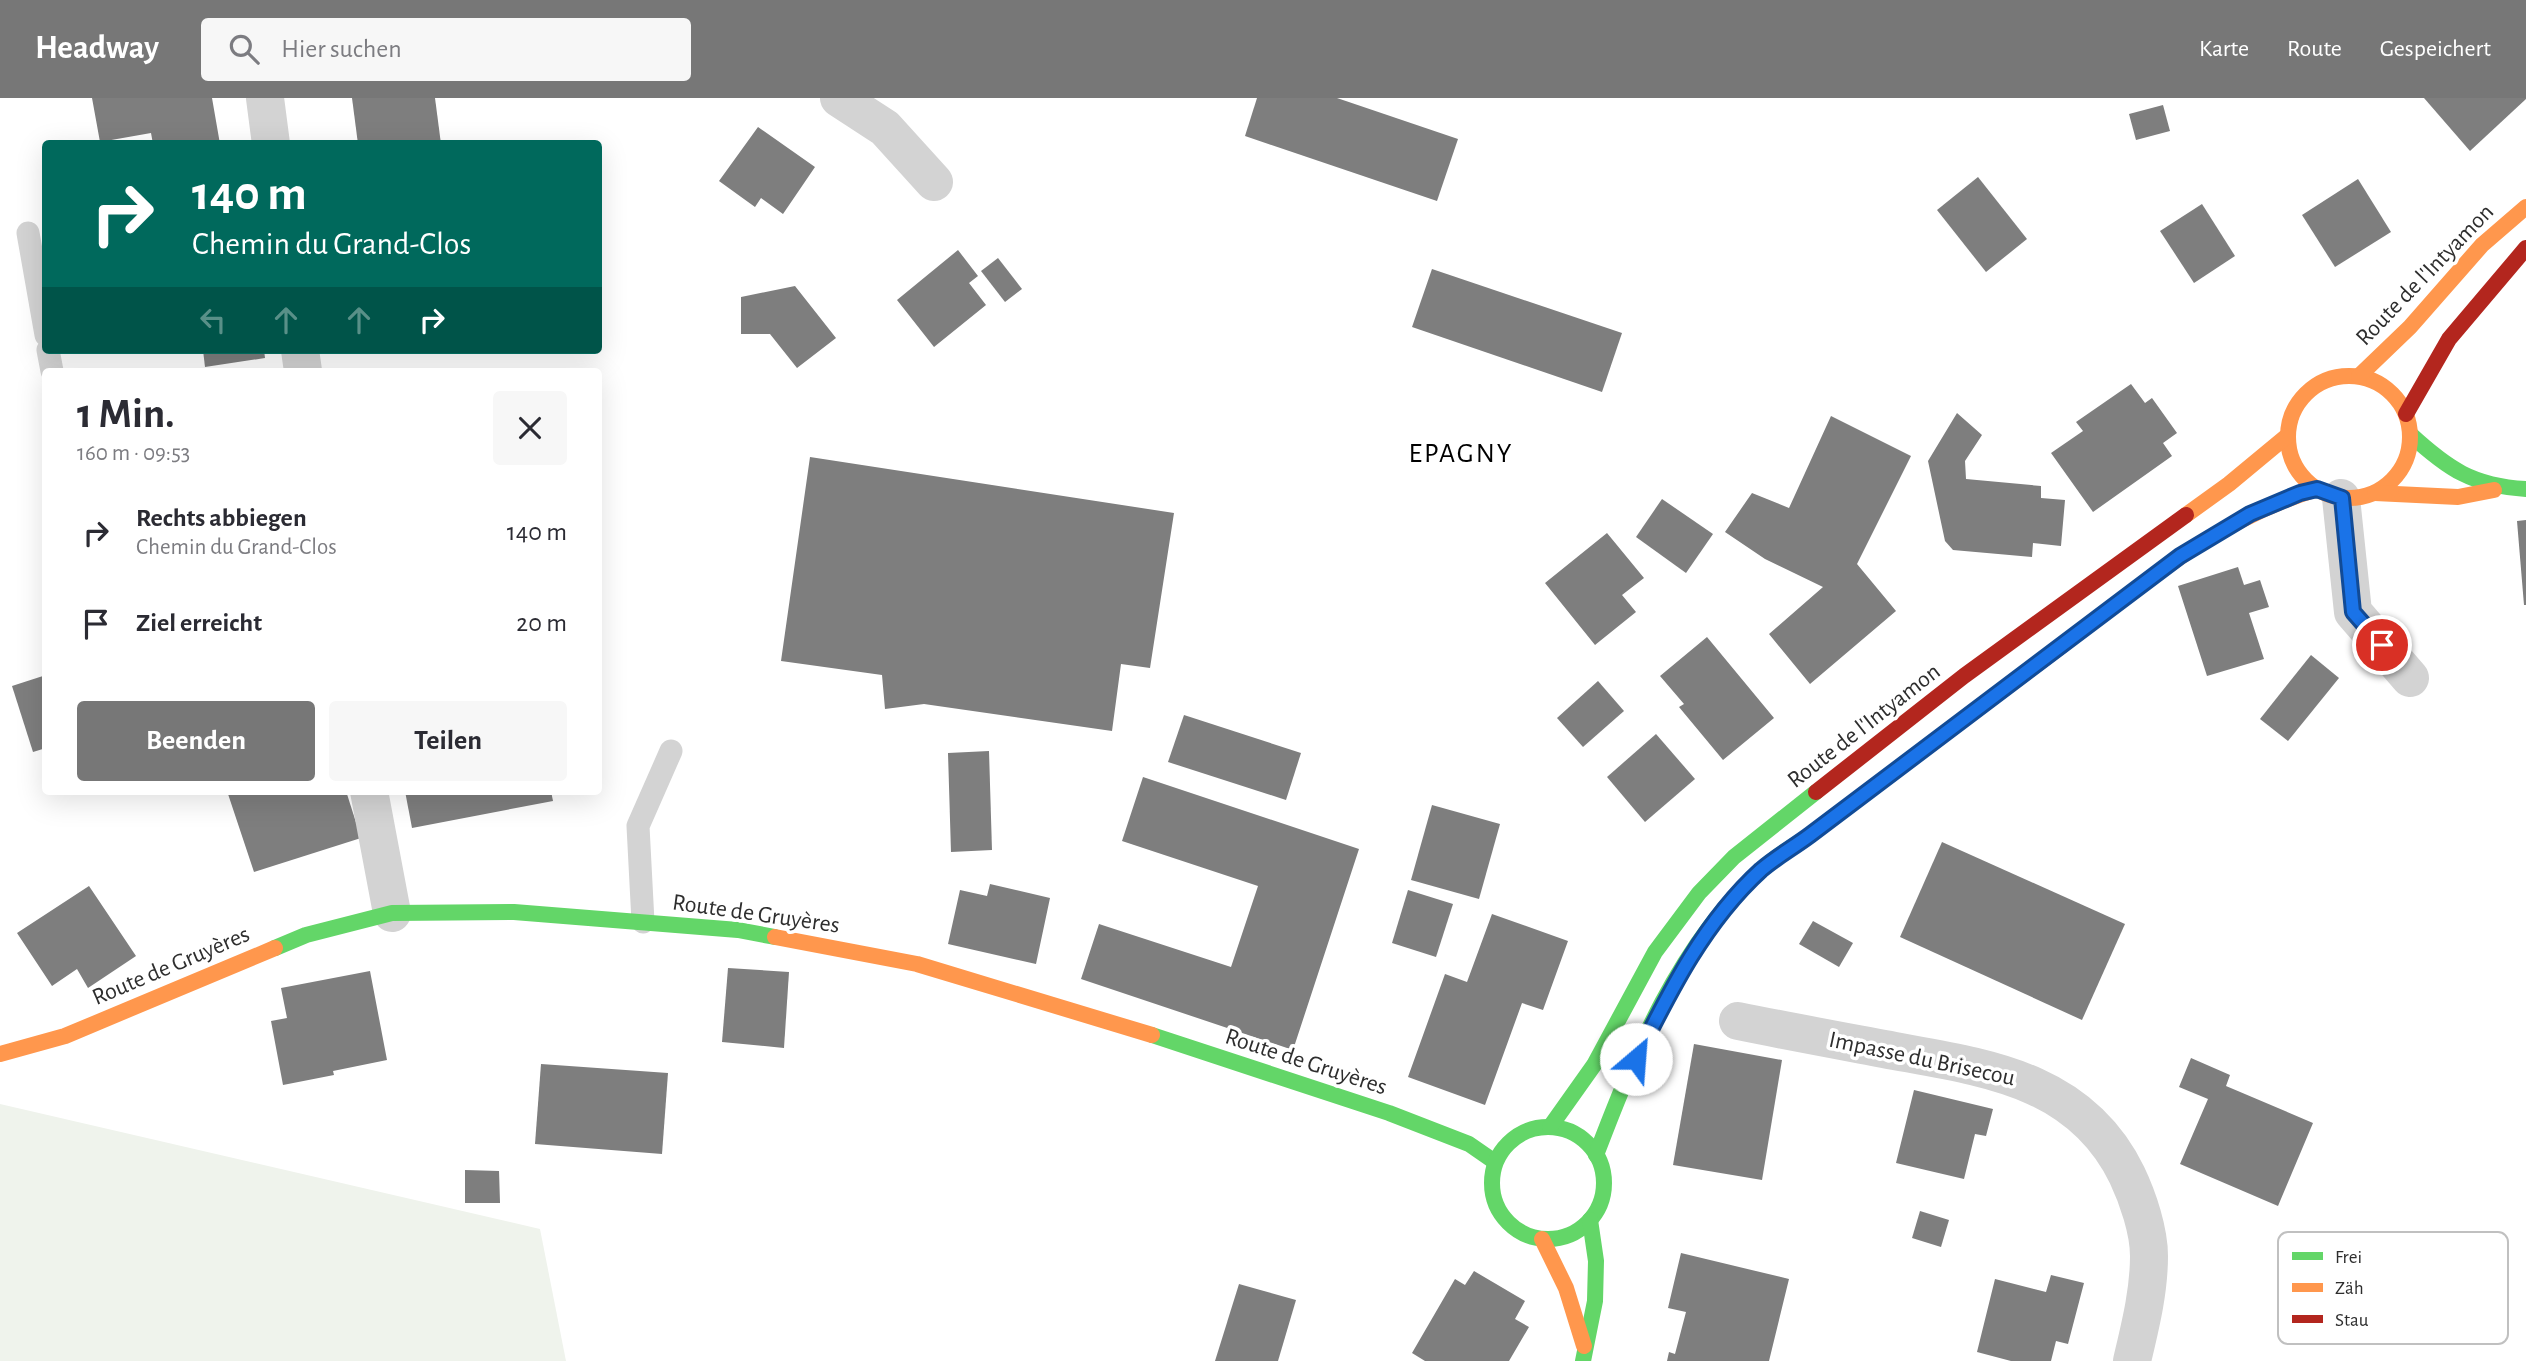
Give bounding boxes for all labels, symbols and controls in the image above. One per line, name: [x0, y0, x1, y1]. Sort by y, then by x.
search box: [201, 18, 691, 81]
icon: search: [225, 30, 263, 68]
text: Headway: [35, 32, 159, 65]
text: Hier suchen: [281, 36, 402, 62]
text: Karte: [2199, 37, 2249, 61]
text: Route: [2287, 37, 2342, 61]
text: Gespeichert: [2380, 37, 2491, 61]
icon: right: [77, 168, 168, 259]
text: 140 m: [192, 170, 307, 219]
street label: Route de l'Intyamon: [2352, 200, 2498, 350]
text: Chemin du Grand-Clos: [192, 228, 471, 260]
icon: left: [194, 301, 232, 339]
icon: ahead: [267, 301, 305, 339]
icon: ahead: [340, 301, 378, 339]
icon: right: [413, 301, 451, 339]
button: close: [493, 391, 567, 465]
text: 1 Min.: [77, 393, 175, 435]
district label: EPAGNY: [1408, 440, 1514, 468]
text: 160 m · 09:53: [77, 442, 190, 465]
text: Rechts abbiegen: [136, 505, 307, 531]
icon: right: [77, 514, 115, 552]
text: 140 m: [507, 519, 567, 545]
text: Chemin du Grand-Clos: [136, 536, 337, 559]
icon: arrive: [77, 605, 115, 643]
text: Ziel erreicht: [136, 610, 262, 636]
text: 20 m: [516, 610, 567, 636]
pin: [2352, 615, 2412, 675]
icon: arrive: [2363, 626, 2401, 664]
street label: Route de l'Intyamon: [1783, 659, 1945, 793]
button: Beenden: [77, 701, 315, 781]
button: Teilen: [329, 701, 567, 781]
street label: Route de Gruyères: [671, 890, 841, 938]
street label: Route de Gruyères: [89, 922, 253, 1010]
position arrow: [1599, 1022, 1673, 1096]
street label: Route de Gruyères: [1222, 1025, 1390, 1099]
street label: Impasse du Brisecou: [1827, 1028, 2017, 1090]
legend: [2278, 1232, 2508, 1344]
text: Frei: [2335, 1248, 2362, 1267]
text: Zäh: [2335, 1279, 2364, 1298]
text: Stau: [2335, 1311, 2369, 1330]

